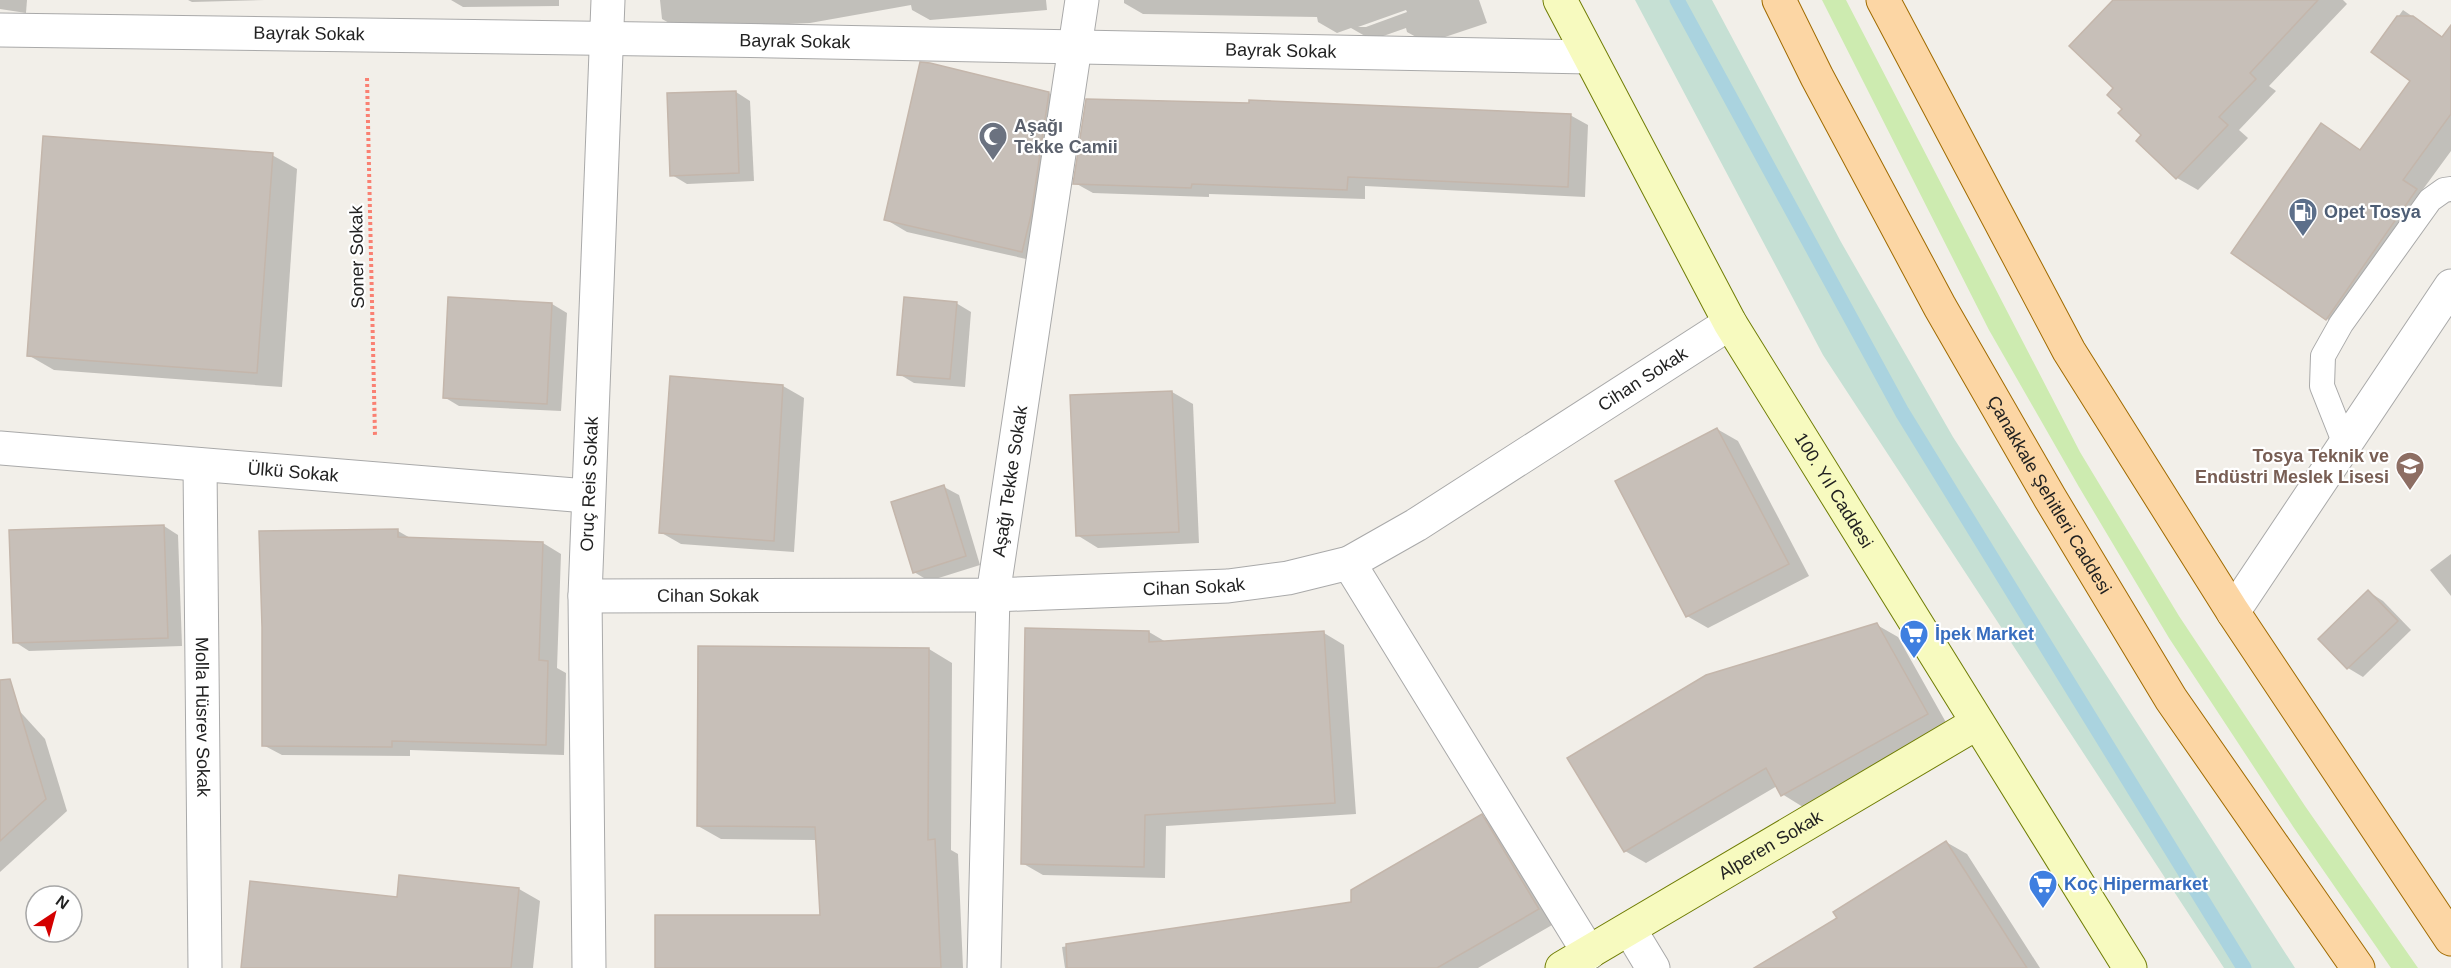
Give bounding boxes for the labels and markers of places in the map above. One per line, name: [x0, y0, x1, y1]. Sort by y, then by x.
place label: Aşağı Tekke Camii: [1014, 116, 1118, 157]
mosque icon: Aşağı Tekke Camii: [977, 120, 1009, 162]
fuel station icon: Opet Tosya: [2287, 196, 2319, 238]
place label: Opet Tosya: [2324, 202, 2422, 222]
place label: Tosya Teknik ve Endüstri Meslek Lisesi: [2195, 446, 2389, 487]
school or university icon: Tosya Teknik ve Endüstri Meslek Lisesi: [2394, 450, 2426, 492]
supermarket icon: İpek Market: [1898, 618, 1930, 660]
place label: İpek Market: [1935, 624, 2034, 644]
supermarket icon: Koç Hipermarket: [2027, 868, 2059, 910]
place label: Koç Hipermarket: [2064, 874, 2208, 894]

